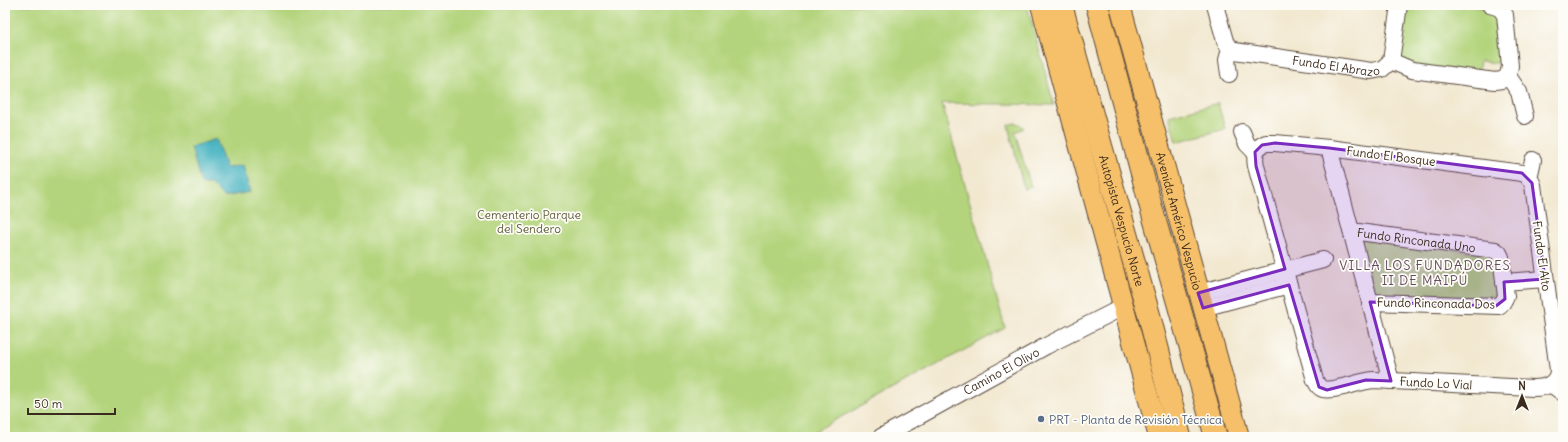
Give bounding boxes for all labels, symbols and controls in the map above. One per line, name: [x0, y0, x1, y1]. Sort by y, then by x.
street label: Fundo El Abrazo: [1292, 52, 1381, 79]
street label: Fundo El Bosque: [1346, 143, 1436, 169]
street label: Avenida Américo Vespucio: [1153, 150, 1206, 292]
street label: Autopista Vespucio Norte: [1096, 153, 1148, 288]
park label: Cementerio Parque del Sendero: [477, 207, 581, 236]
street label: Fundo El Alto: [1530, 220, 1554, 292]
street label: Fundo Rinconada Uno: [1356, 224, 1477, 255]
district label: VILLA LOS FUNDADORES II DE MAIPÚ: [1339, 257, 1511, 289]
street label: Fundo Rinconada Dos: [1377, 294, 1495, 312]
street label: Camino El Olivo: [960, 344, 1042, 398]
street label: Fundo Lo Vial: [1399, 374, 1473, 392]
north arrow: [1502, 376, 1542, 416]
text: N: [1518, 379, 1526, 393]
scale bar: [28, 390, 115, 416]
text: 50 m: [34, 396, 63, 411]
place label: PRT - Planta de Revisión Técnica: [1049, 412, 1222, 427]
marker: PRT - Planta de Revisión Técnica: [1036, 414, 1046, 424]

